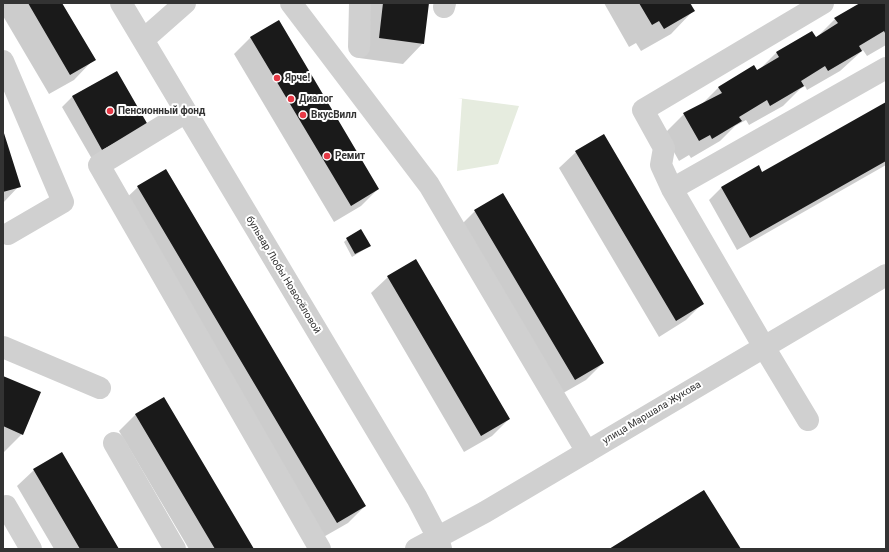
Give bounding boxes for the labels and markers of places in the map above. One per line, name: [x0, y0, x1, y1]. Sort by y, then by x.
place label: Ярче!: [285, 72, 310, 84]
marker: Ярче!: [272, 73, 282, 83]
place label: Диалог: [299, 93, 333, 105]
marker: Диалог: [286, 94, 296, 104]
place label: Пенсионный фонд: [118, 105, 205, 117]
marker: Пенсионный фонд: [105, 106, 115, 116]
place label: ВкусВилл: [311, 109, 357, 121]
marker: ВкусВилл: [298, 110, 308, 120]
place label: Ремит: [335, 150, 365, 162]
marker: Ремит: [322, 151, 332, 161]

